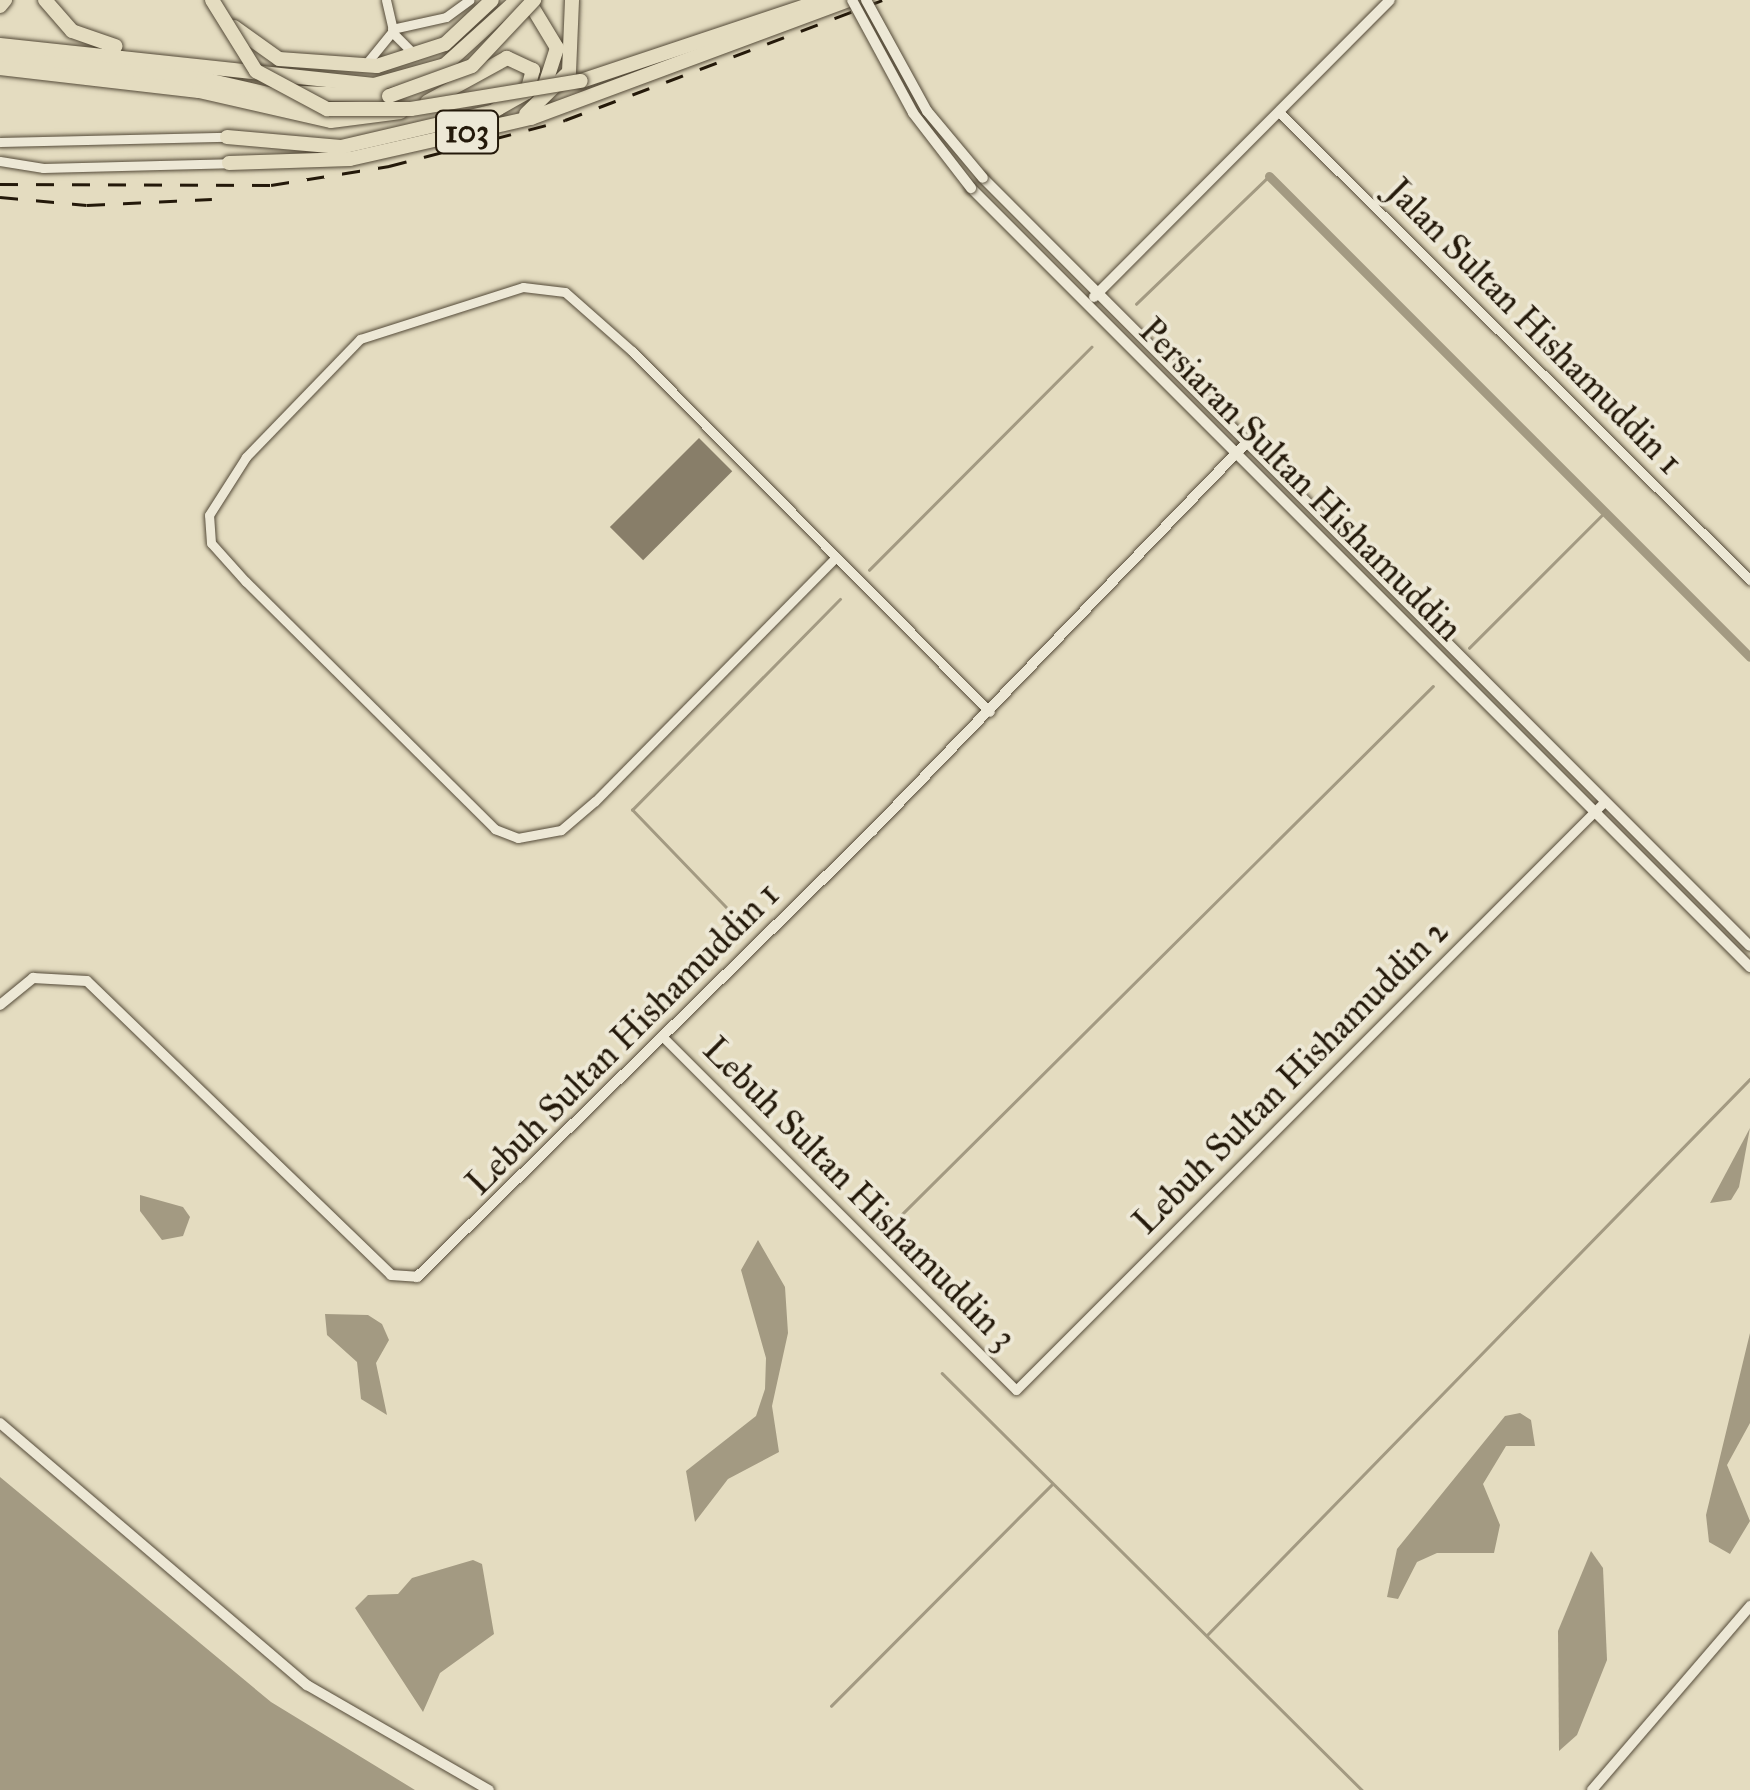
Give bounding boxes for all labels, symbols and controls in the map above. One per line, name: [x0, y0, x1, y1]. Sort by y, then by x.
road number: 103: [434, 105, 500, 159]
street label: Jalan Sultan Hishamuddin 1: [1378, 171, 1690, 483]
street label: Persiaran Sultan Hishamuddin: [1130, 310, 1470, 650]
street label: Lebuh Sultan Hishamuddin 1: [458, 874, 788, 1204]
street label: Lebuh Sultan Hishamuddin 2: [1125, 911, 1457, 1243]
street label: Lebuh Sultan Hishamuddin 3: [694, 1029, 1024, 1359]

